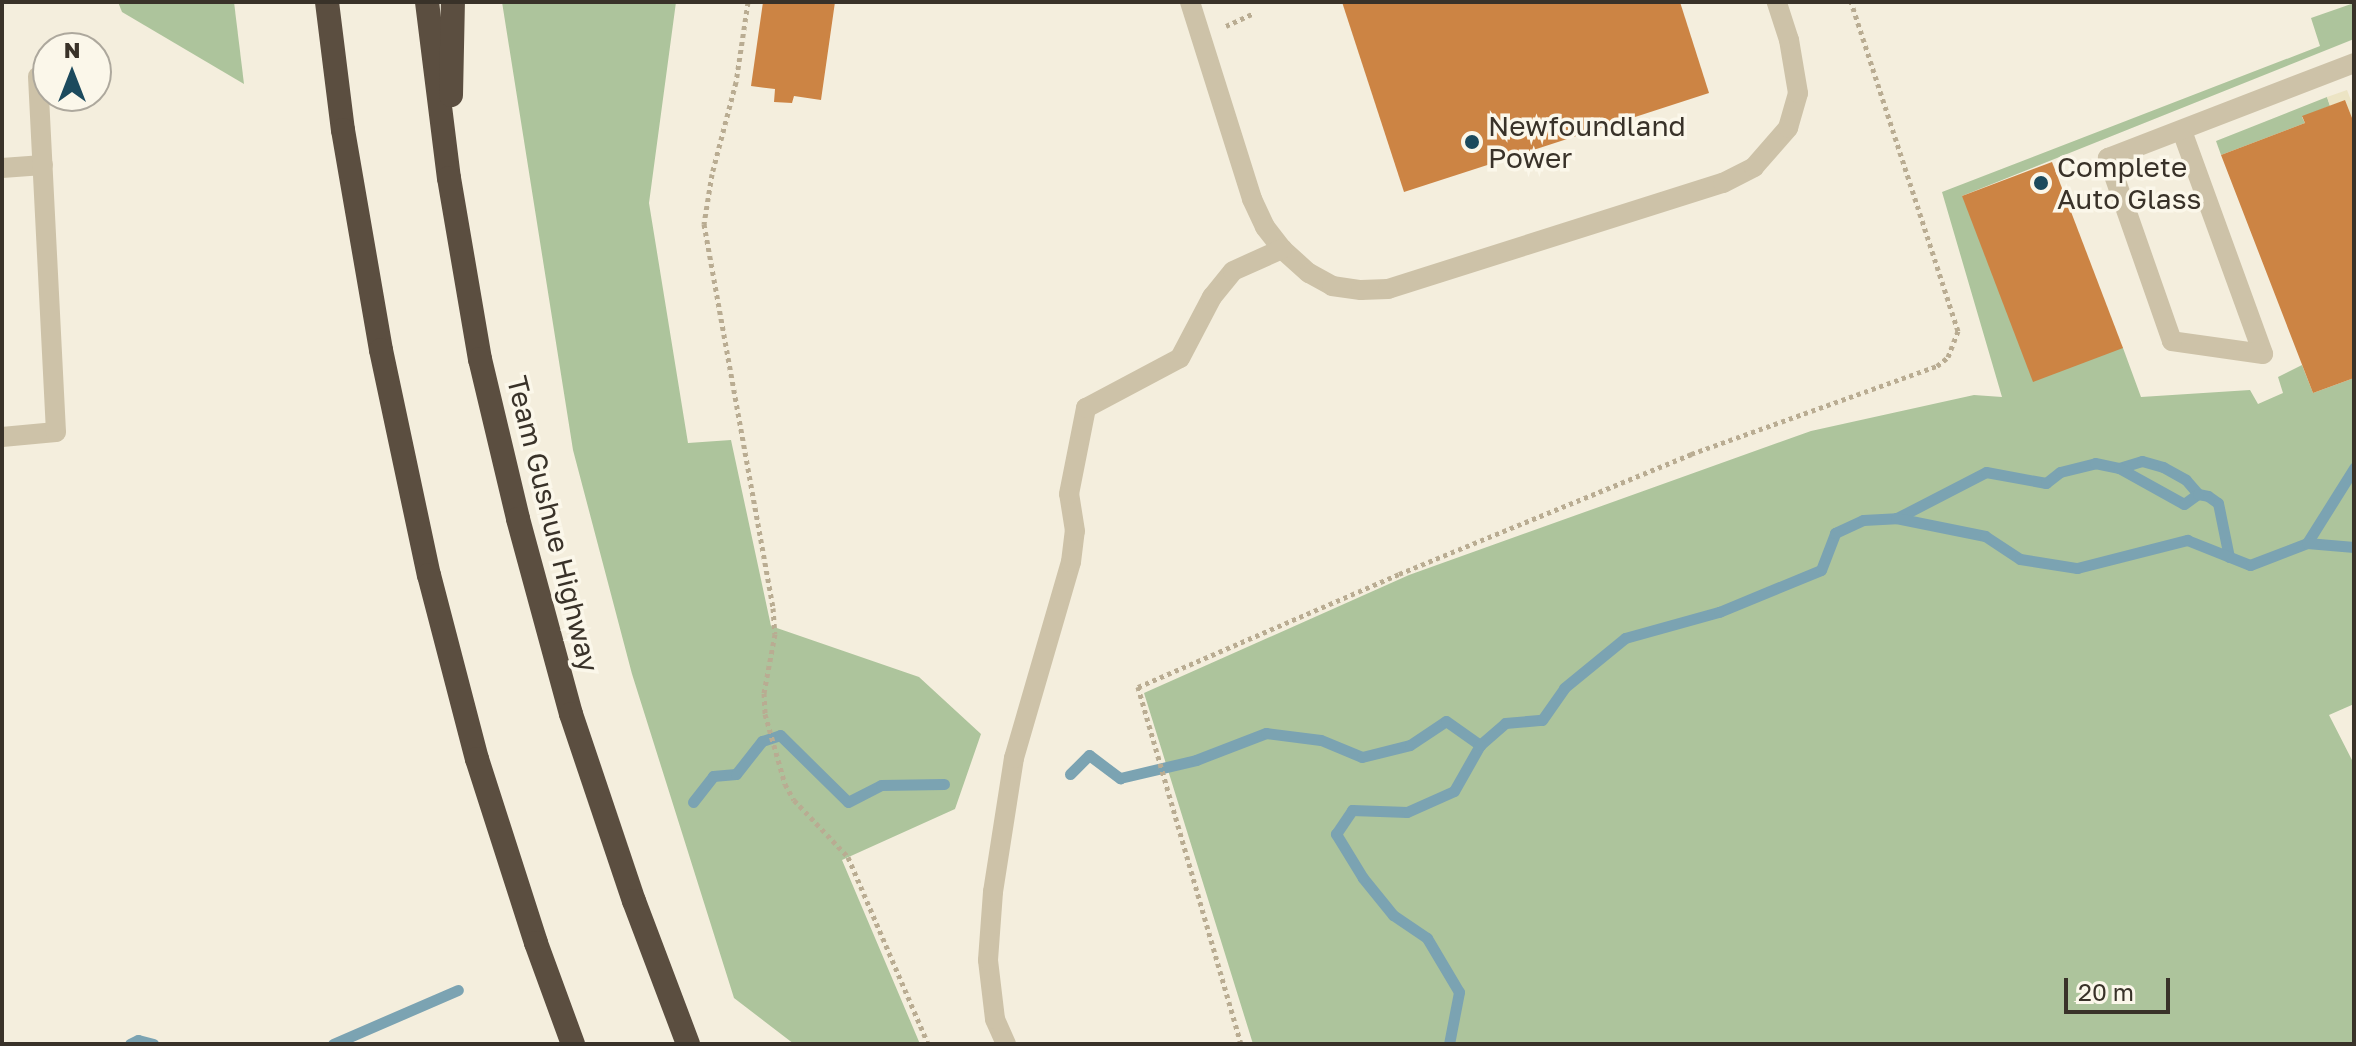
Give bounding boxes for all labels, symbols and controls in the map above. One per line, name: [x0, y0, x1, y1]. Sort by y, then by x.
north arrow: [32, 32, 112, 112]
text: N: [64, 36, 80, 63]
place label: Newfoundland Power: [1488, 109, 1686, 175]
marker: Newfoundland Power: [1463, 133, 1481, 151]
place label: Complete Auto Glass: [2057, 150, 2201, 216]
marker: Complete Auto Glass: [2032, 174, 2050, 192]
street label: Team Gushue Highway: [500, 373, 606, 675]
scale bar: [2068, 962, 2174, 1012]
text: 20 m: [2078, 977, 2134, 1006]

